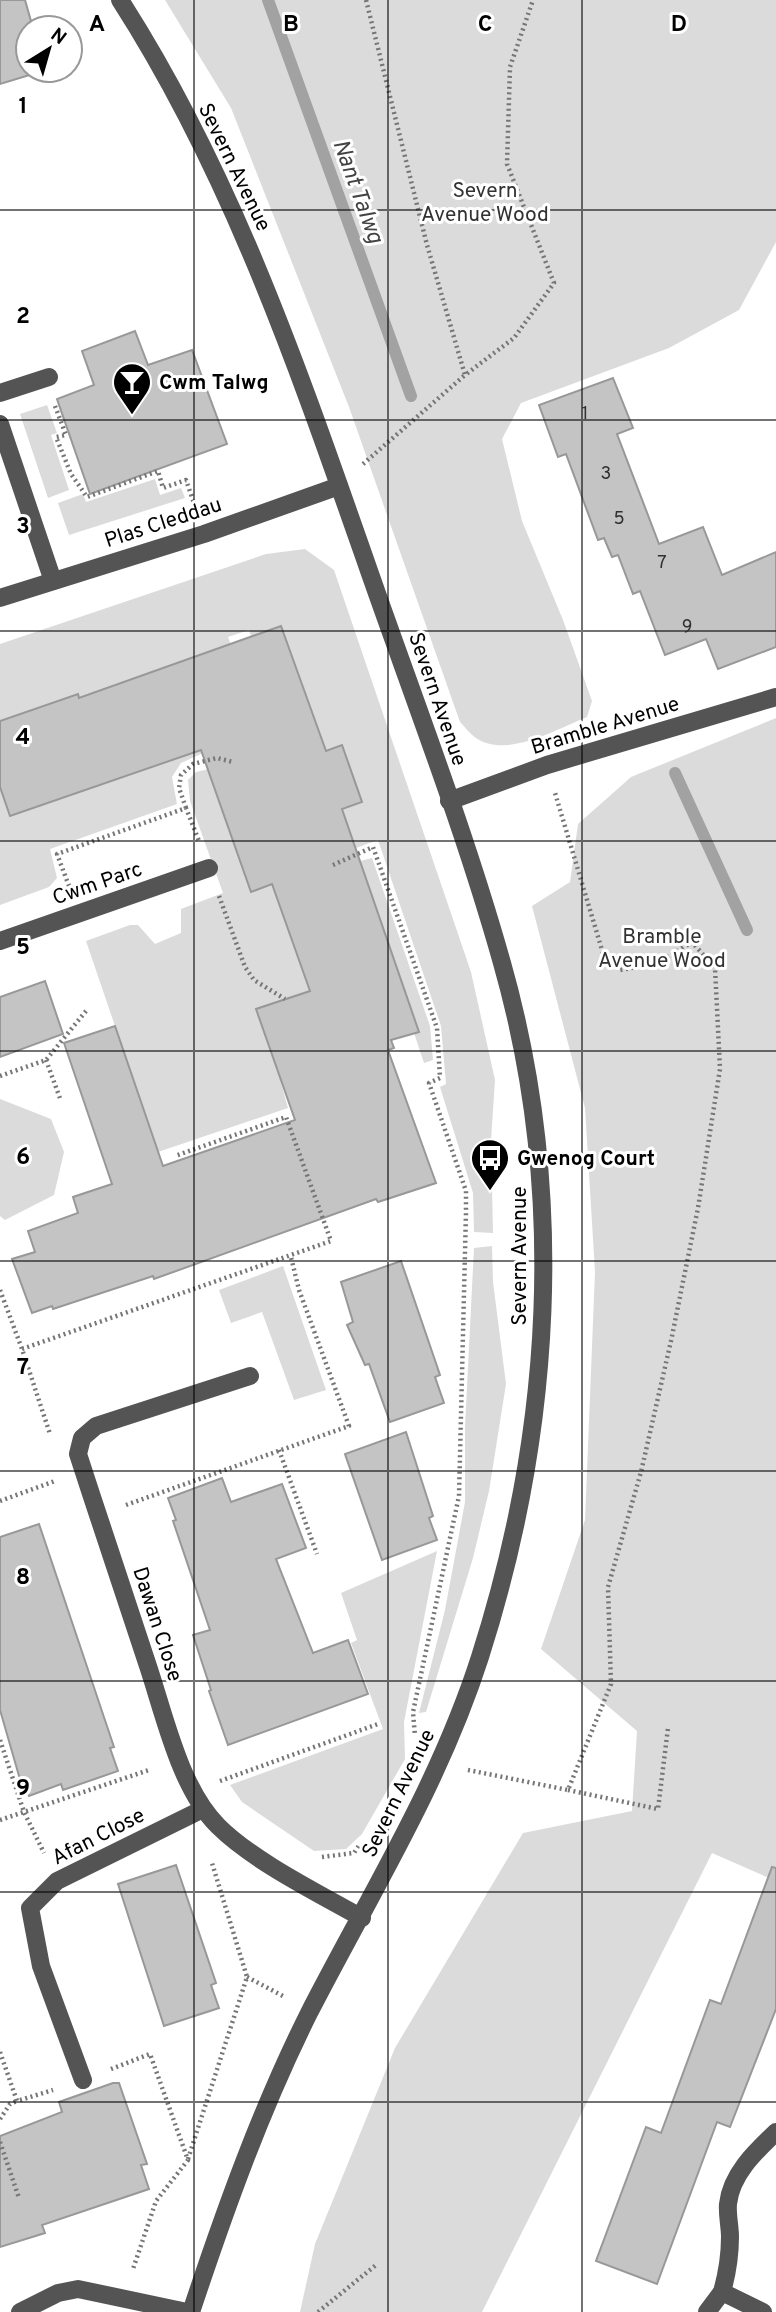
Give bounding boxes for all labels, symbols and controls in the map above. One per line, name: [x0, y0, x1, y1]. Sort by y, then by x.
text: A: [89, 11, 105, 40]
text: B: [283, 11, 299, 40]
text: C: [478, 11, 492, 40]
text: D: [671, 11, 687, 40]
north arrow: [14, 14, 84, 84]
text: N: [45, 23, 71, 51]
text: 1: [18, 93, 28, 122]
street label: Severn Avenue: [191, 99, 276, 236]
water label: Nant Talwg: [324, 136, 389, 248]
park label: Severn Avenue Wood: [421, 178, 549, 229]
text: 2: [16, 303, 30, 332]
bar icon: Cwm Talwg: [111, 361, 153, 416]
place label: Cwm Talwg: [159, 370, 269, 397]
house number: 1: [582, 403, 588, 426]
house number: 3: [601, 463, 611, 486]
street label: Plas Cleddau: [101, 492, 226, 555]
house number: 5: [613, 508, 625, 531]
text: 3: [16, 513, 30, 542]
house number: 7: [657, 552, 667, 575]
house number: 9: [682, 616, 692, 639]
street label: Severn Avenue: [401, 629, 472, 770]
street label: Bramble Avenue: [528, 691, 683, 762]
text: 4: [16, 724, 30, 753]
street label: Cwm Parc: [49, 856, 146, 912]
park label: Bramble Avenue Wood: [598, 924, 726, 975]
text: 5: [16, 934, 30, 963]
bus stop icon: Gwenog Court: [469, 1137, 511, 1192]
text: 6: [16, 1144, 30, 1173]
place label: Gwenog Court: [517, 1146, 655, 1173]
street label: Severn Avenue: [507, 1186, 534, 1326]
text: 7: [17, 1354, 29, 1383]
text: 8: [16, 1564, 30, 1593]
street label: Dawan Close: [125, 1564, 188, 1685]
street label: Severn Avenue: [357, 1725, 442, 1862]
text: 9: [16, 1775, 30, 1804]
street label: Afan Close: [48, 1802, 150, 1872]

